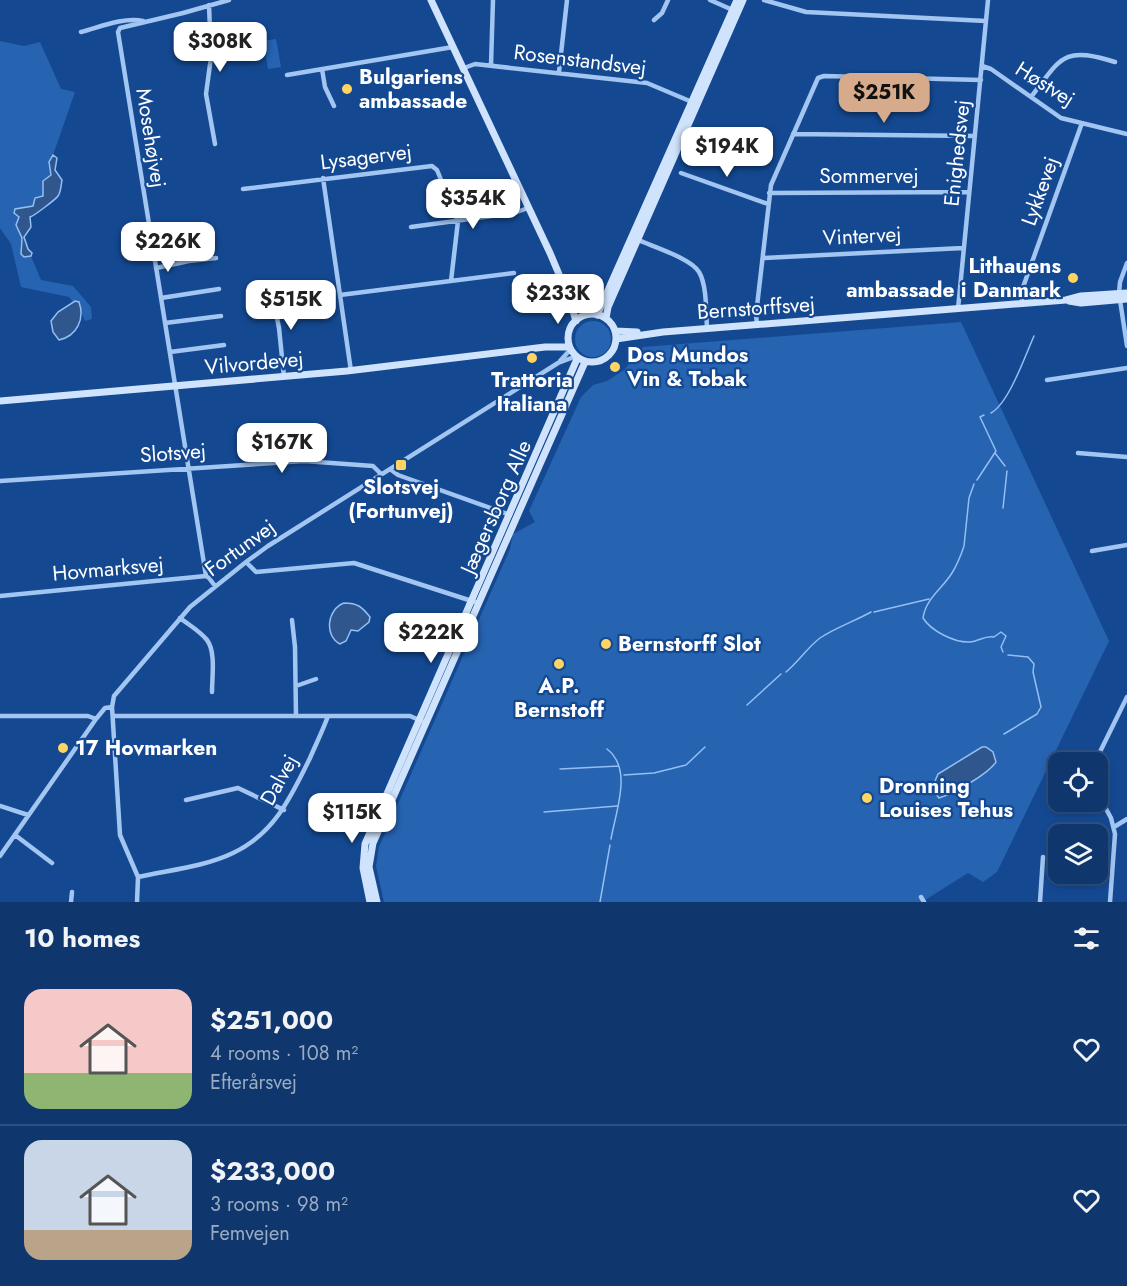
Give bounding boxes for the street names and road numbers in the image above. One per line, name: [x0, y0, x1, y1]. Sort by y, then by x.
street label: Rosenstandsvej: [512, 37, 648, 83]
street label: Høstvej: [1009, 54, 1081, 114]
street label: Mosehøjvej: [128, 86, 174, 190]
street label: Enighedsvej: [936, 98, 978, 208]
street label: Lysagervej: [319, 137, 413, 177]
street label: Lykkevej: [1014, 152, 1066, 230]
street label: Sommervej: [819, 161, 919, 191]
street label: Vintervej: [822, 219, 902, 253]
street label: Bernstorffsvej: [696, 289, 816, 327]
street label: Vilvordevej: [203, 344, 305, 382]
street label: Jægersborg Alle: [452, 435, 539, 582]
street label: Slotsvej: [139, 436, 207, 470]
street label: Fortunvej: [199, 512, 281, 584]
street label: Hovmarksvej: [51, 549, 165, 589]
street label: Dalvej: [253, 749, 305, 811]

